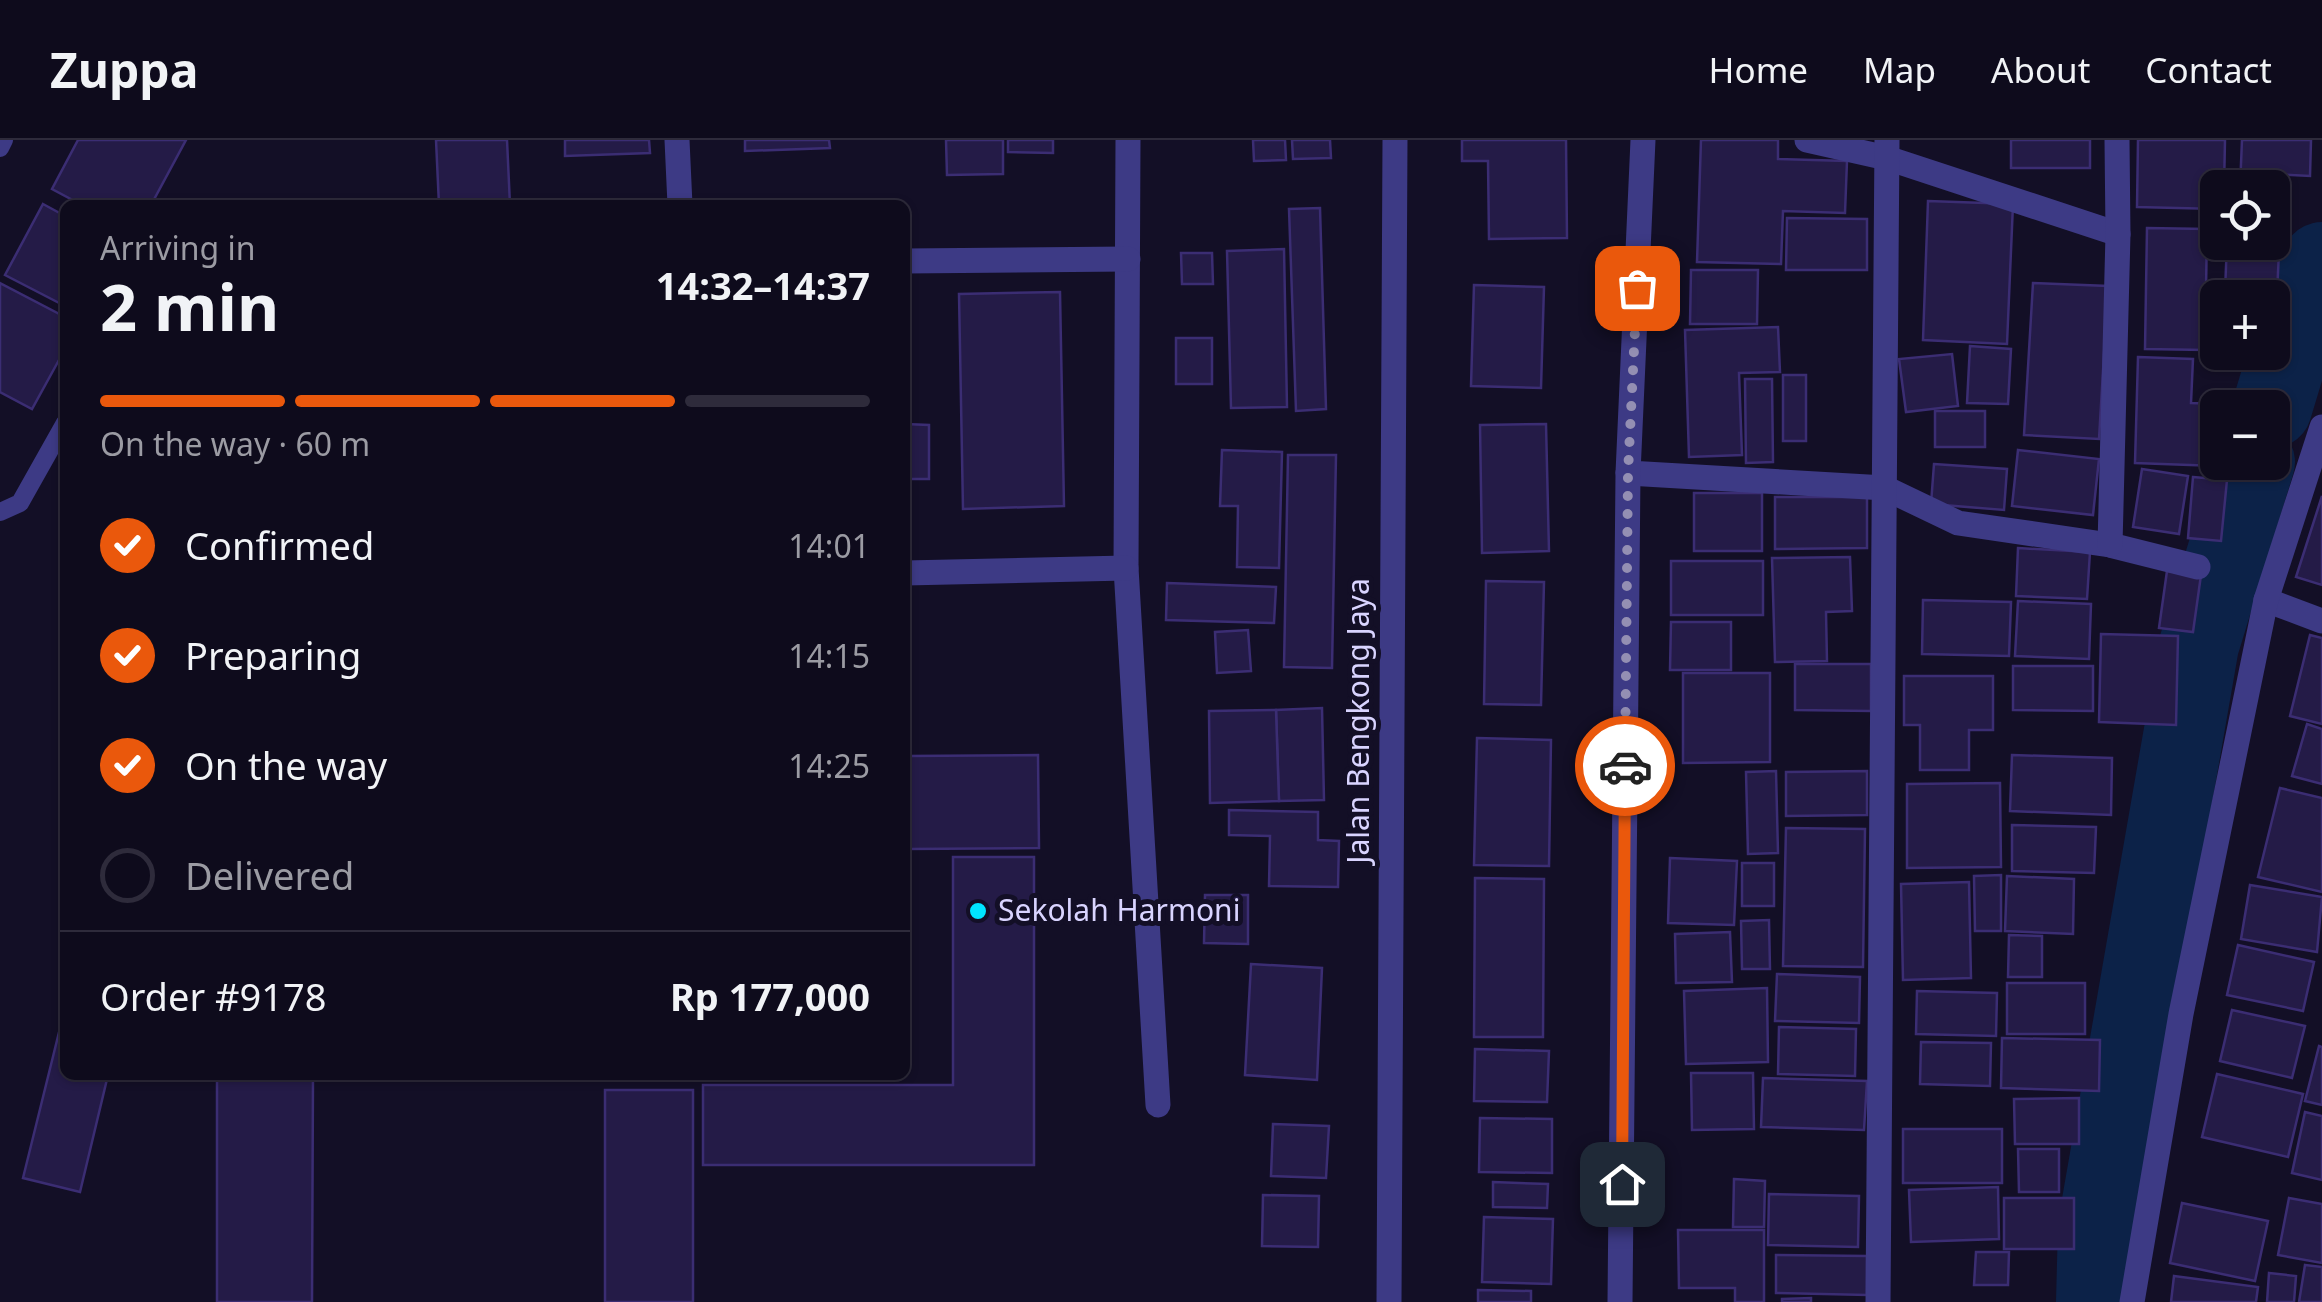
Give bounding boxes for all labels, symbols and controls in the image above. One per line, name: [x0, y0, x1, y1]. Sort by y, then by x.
text: Zuppa: [50, 37, 198, 102]
text: Home: [1709, 46, 1808, 93]
text: Map: [1863, 46, 1936, 93]
text: About: [1991, 46, 2090, 93]
text: Contact: [2145, 46, 2272, 93]
map controls: [2200, 170, 2290, 480]
button: locate: [2200, 170, 2290, 260]
text: Arriving in: [100, 226, 255, 269]
pin: [1595, 246, 1680, 331]
text: 14:32–14:37: [656, 259, 870, 311]
icon: bag: [1610, 261, 1665, 316]
text: 2 min: [100, 262, 279, 350]
button: +: [2200, 280, 2290, 370]
button: −: [2200, 390, 2290, 480]
text: On the way · 60 m: [100, 422, 370, 465]
icon: check: [100, 518, 155, 573]
text: Confirmed: [185, 519, 374, 571]
text: 14:01: [788, 524, 870, 567]
street label: Jalan Bengkong Jaya: [1337, 578, 1378, 867]
icon: check: [100, 628, 155, 683]
text: Preparing: [185, 629, 361, 681]
text: 14:15: [788, 634, 870, 677]
courier: [1575, 716, 1675, 816]
icon: check: [100, 738, 155, 793]
text: On the way: [185, 739, 387, 791]
icon: car: [1598, 739, 1653, 794]
text: 14:25: [788, 744, 870, 787]
text: Delivered: [185, 849, 354, 901]
place label: Sekolah Harmoni: [998, 889, 1240, 930]
marker: Sekolah Harmoni: [967, 900, 989, 922]
text: Order #9178: [100, 970, 326, 1022]
text: Rp 177,000: [670, 970, 870, 1022]
pin: [1580, 1142, 1665, 1227]
icon: home: [1595, 1157, 1650, 1212]

